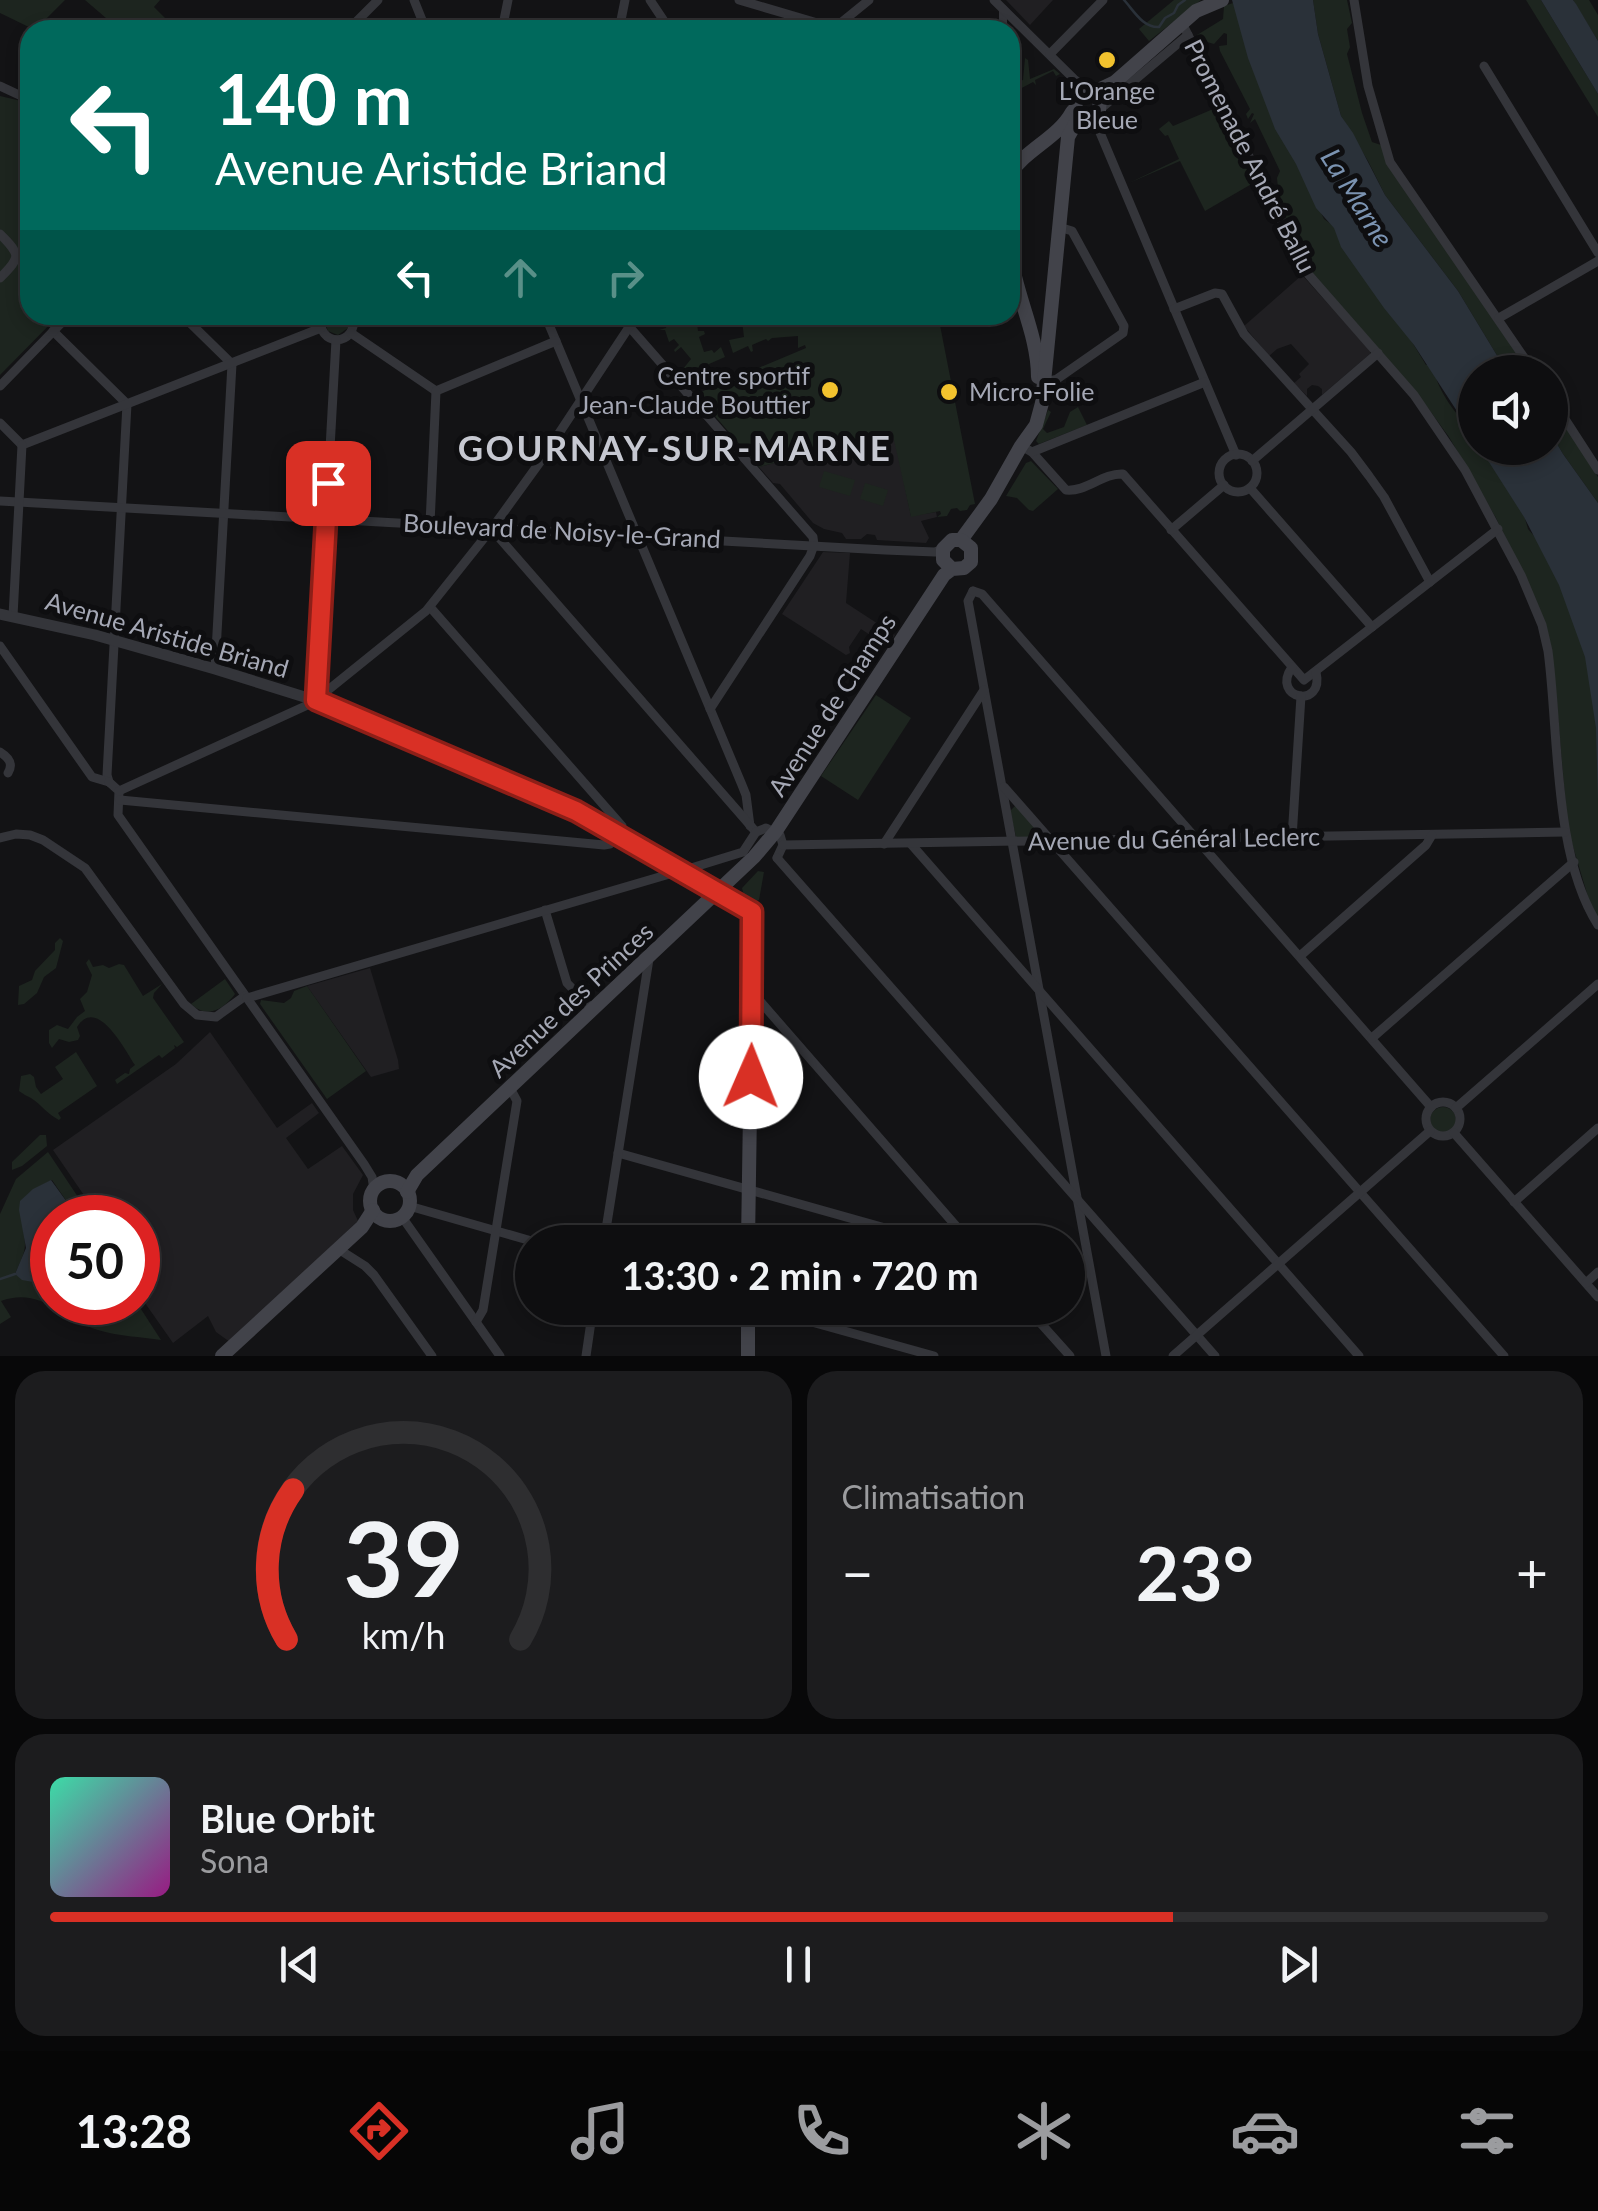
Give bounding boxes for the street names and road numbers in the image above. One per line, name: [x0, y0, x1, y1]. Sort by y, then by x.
street label: Promenade André Ballu: [1179, 34, 1323, 277]
street label: Boulevard de Noisy-le-Grand: [403, 507, 722, 553]
street label: Avenue Aristide Briand: [42, 585, 292, 683]
street label: Avenue de Champs: [761, 608, 901, 801]
street label: Avenue du Général Leclerc: [1028, 820, 1320, 856]
street label: Avenue des Princes: [482, 916, 658, 1083]

